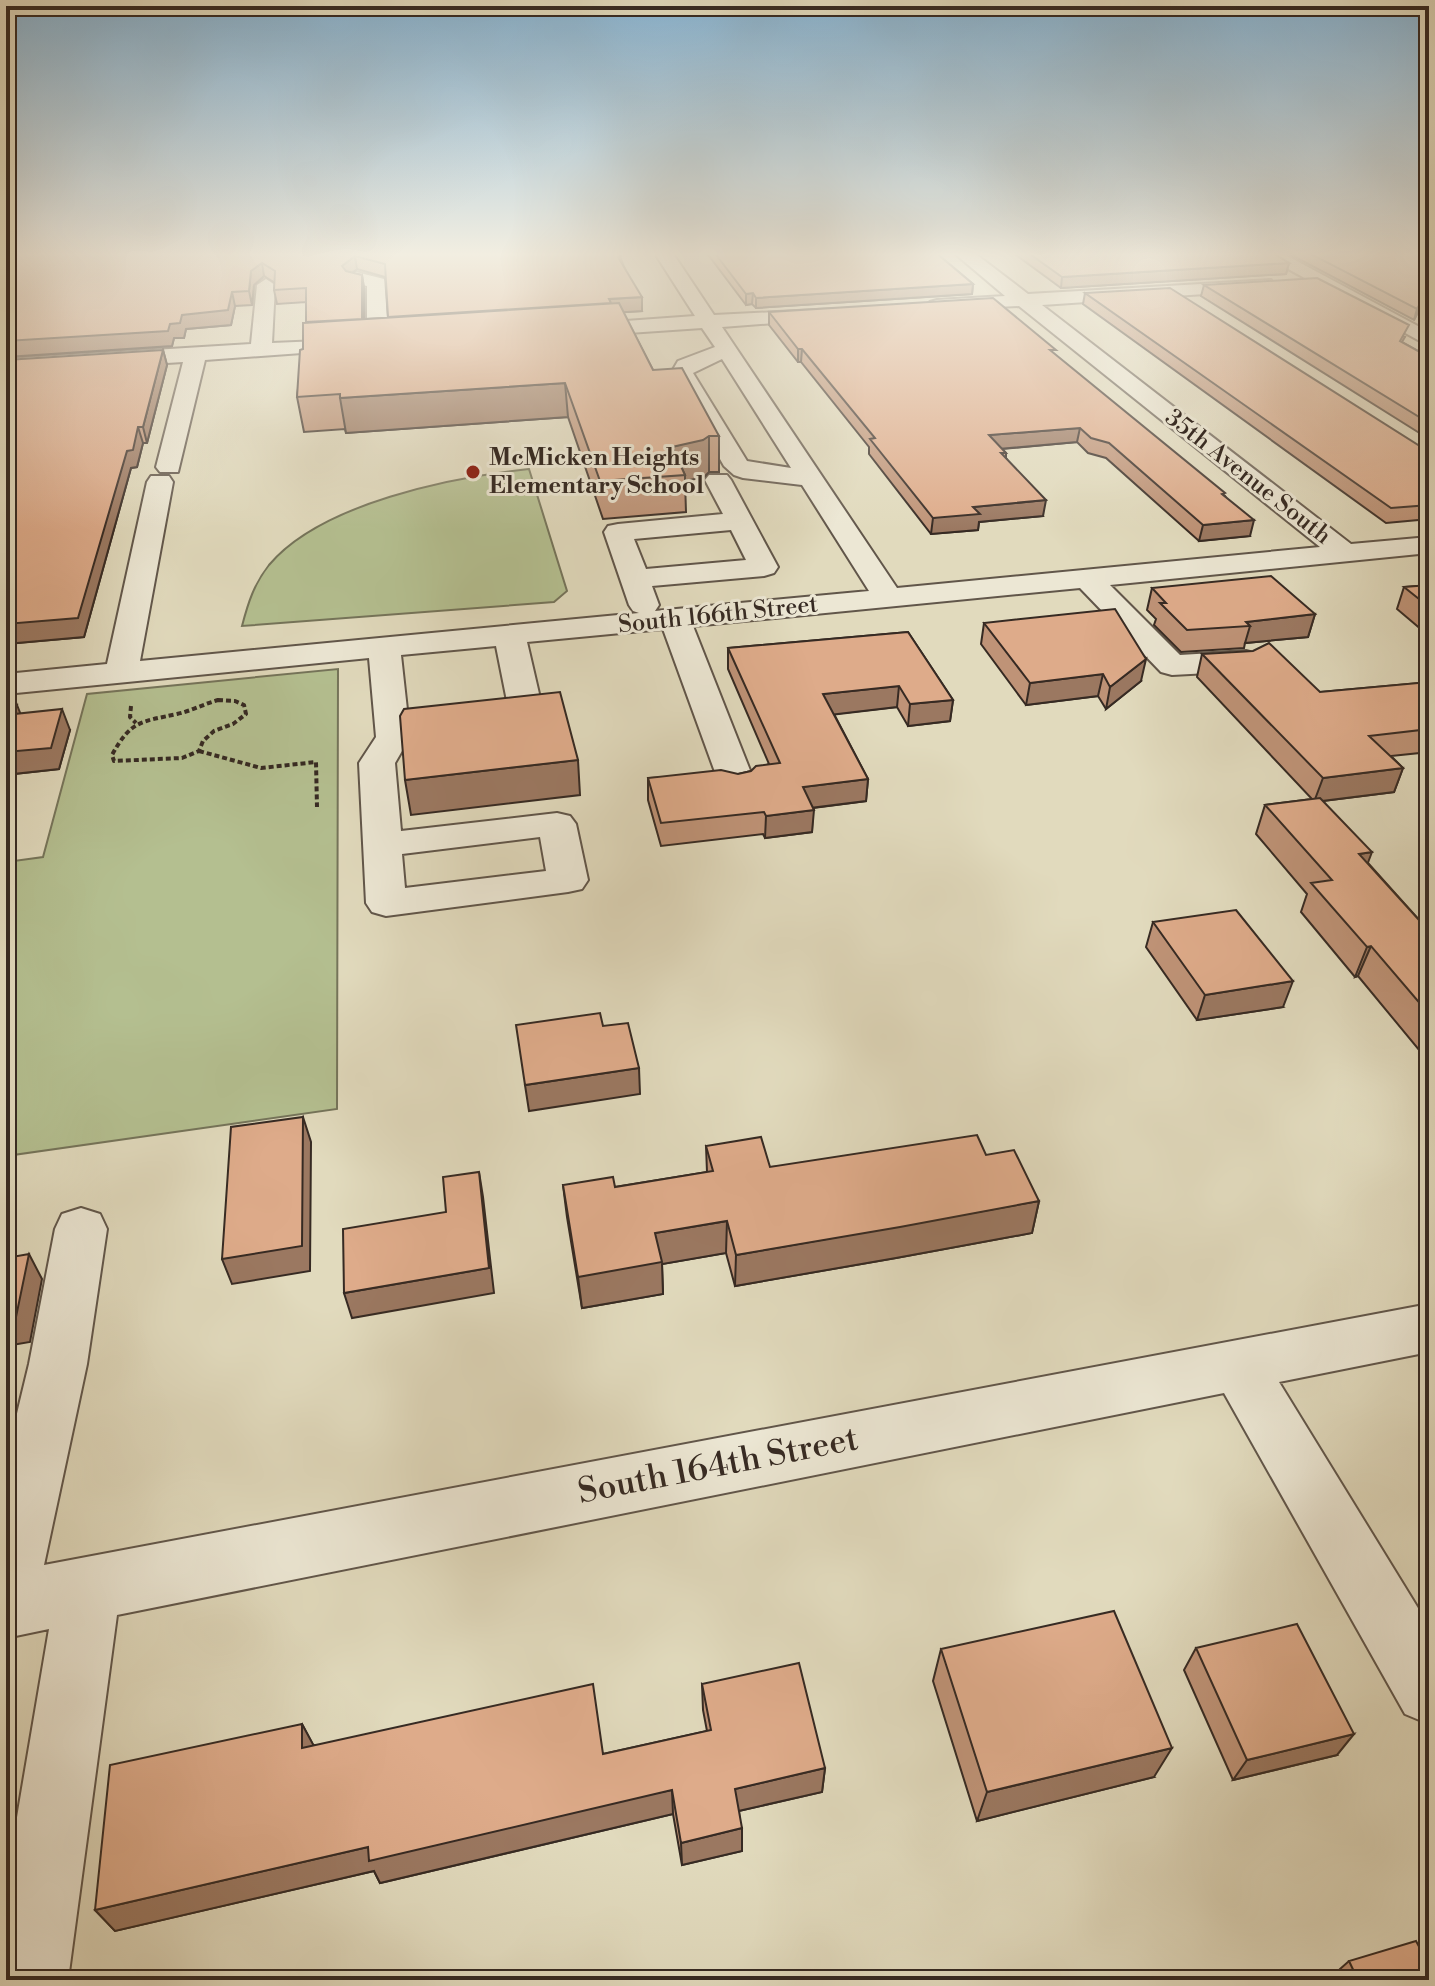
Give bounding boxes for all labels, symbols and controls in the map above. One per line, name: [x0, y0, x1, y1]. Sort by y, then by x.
street label: 35th Avenue South: [1159, 403, 1337, 551]
place label: McMicken Heights Elementary School: [489, 443, 704, 501]
marker: McMicken Heights Elementary School: [464, 463, 482, 481]
street label: South 166th Street: [617, 590, 820, 640]
street label: South 164th Street: [574, 1418, 862, 1514]

